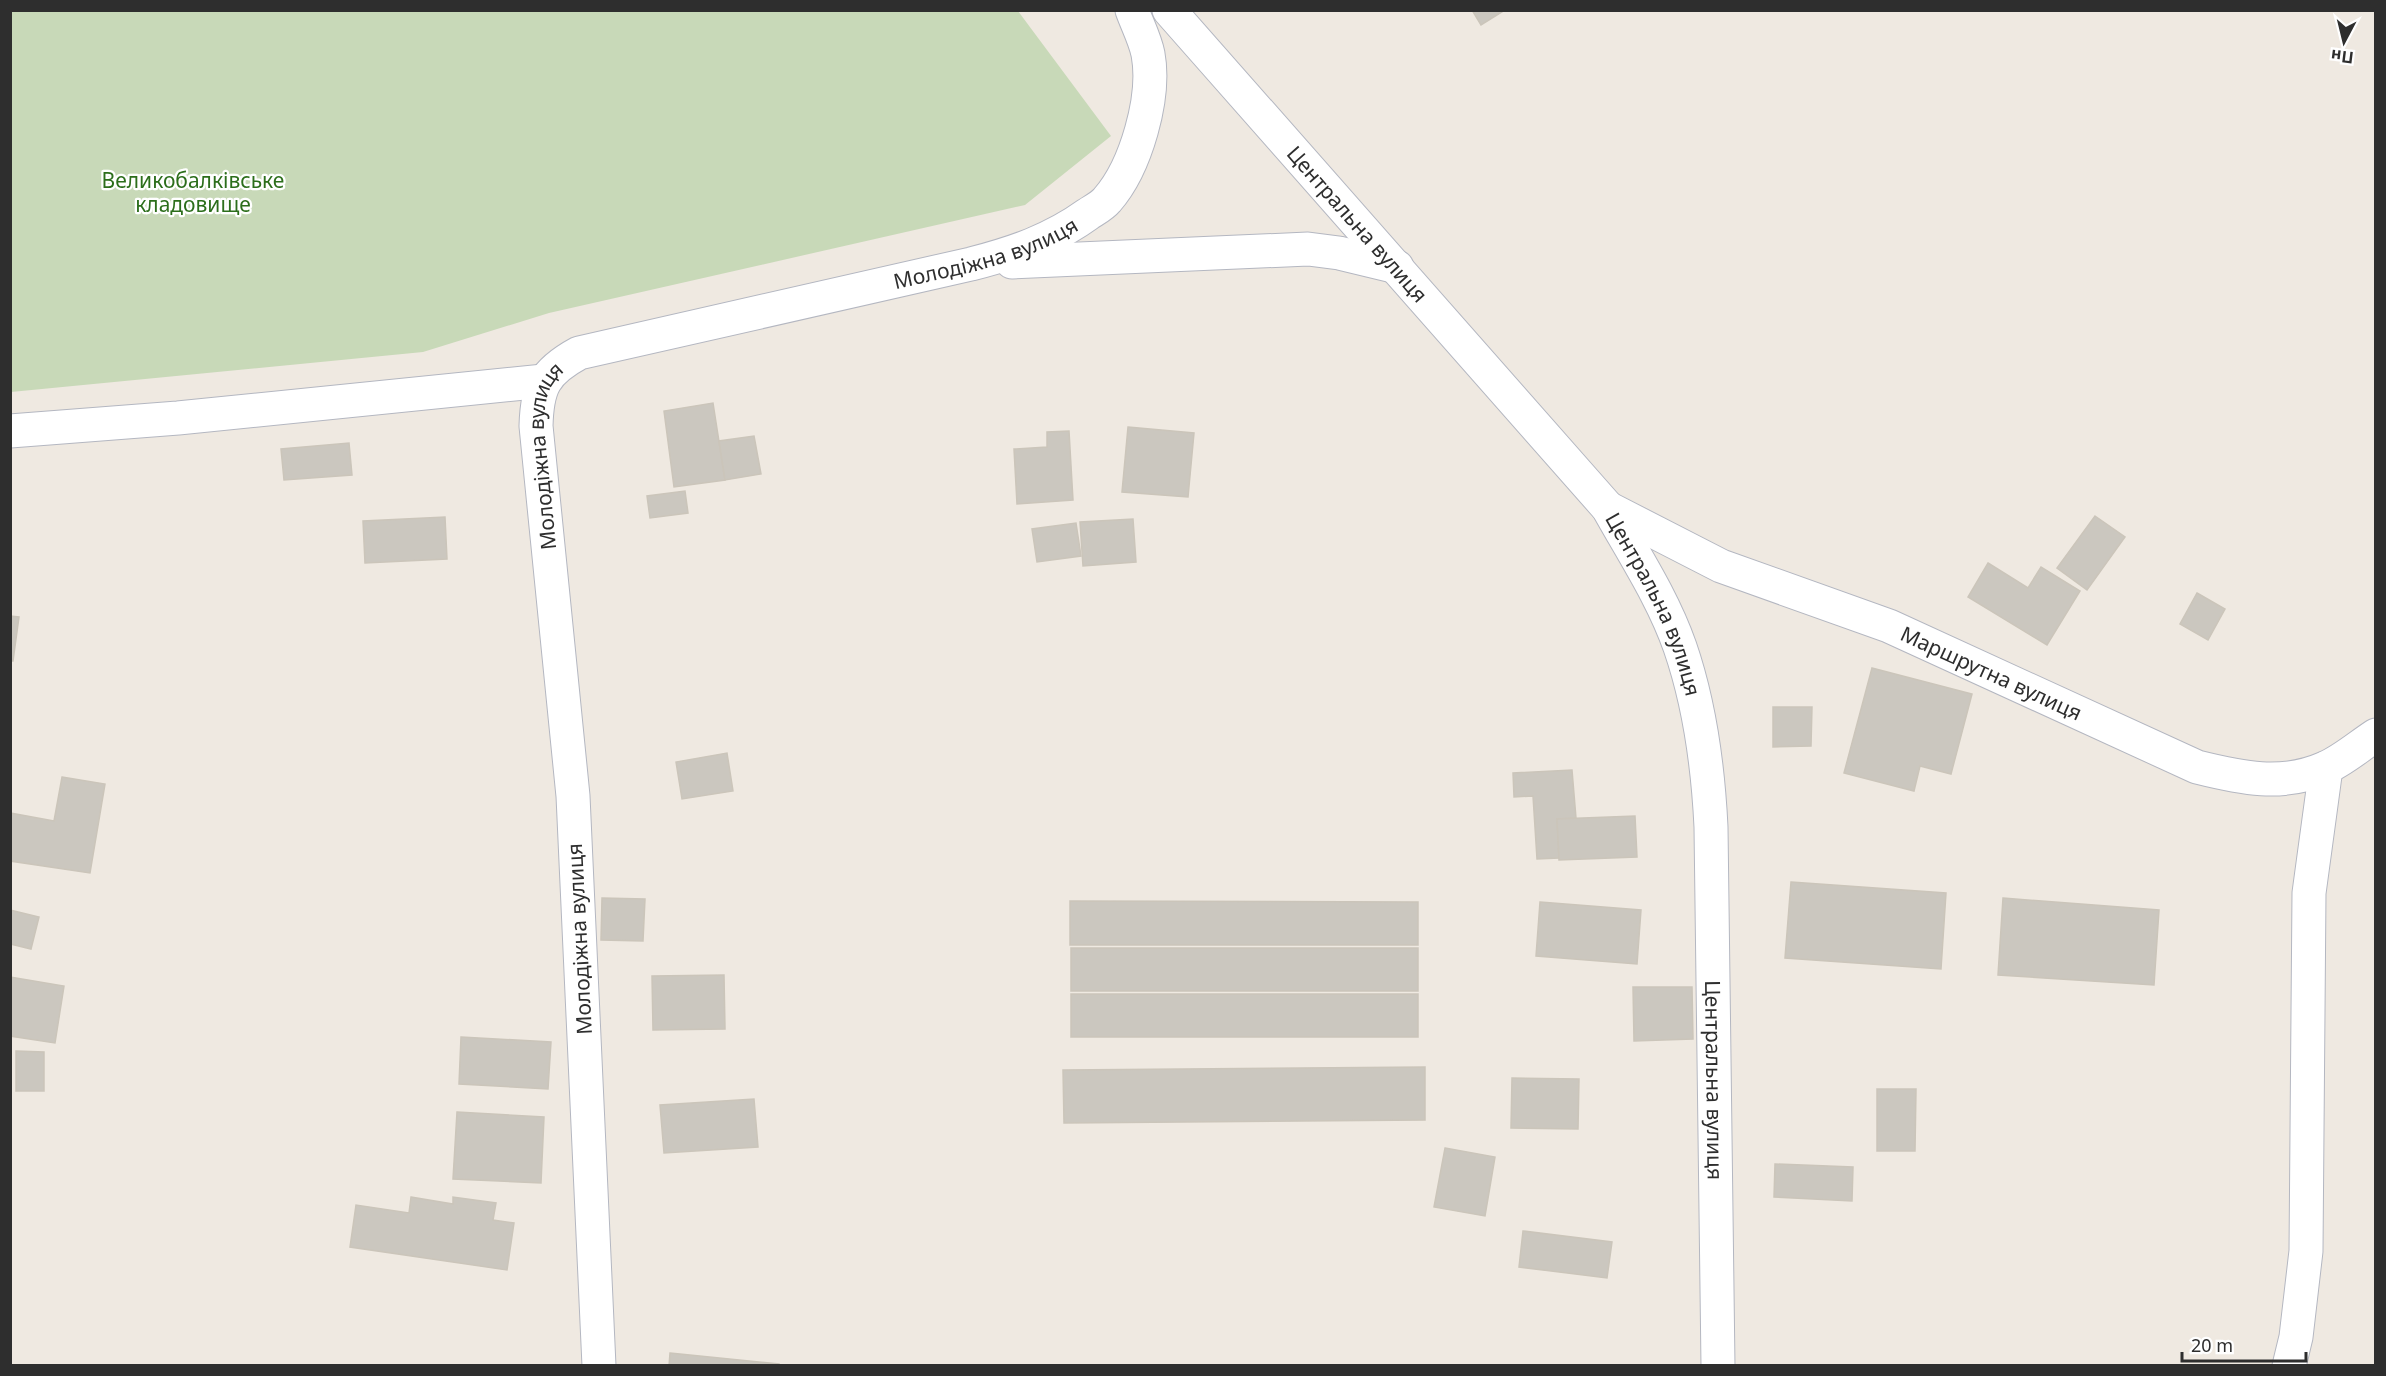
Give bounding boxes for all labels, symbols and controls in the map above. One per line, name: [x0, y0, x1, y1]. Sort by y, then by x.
north arrow: [2314, 12, 2374, 72]
text: Пн: [2330, 45, 2355, 69]
street label: Центральна вулиця: [1281, 140, 1434, 308]
park label: Великобалківське кладовище: [102, 166, 284, 218]
street label: Молодіжна вулиця: [891, 211, 1083, 295]
street label: Молодіжна вулиця: [522, 355, 569, 551]
street label: Центральна вулиця: [1599, 507, 1708, 699]
street label: Маршрутна вулиця: [1896, 619, 2087, 727]
street label: Молодіжна вулиця: [560, 842, 598, 1036]
street label: Центральна вулиця: [1699, 980, 1730, 1180]
scale bar: [2182, 1325, 2306, 1363]
text: 20 m: [2191, 1333, 2233, 1357]

